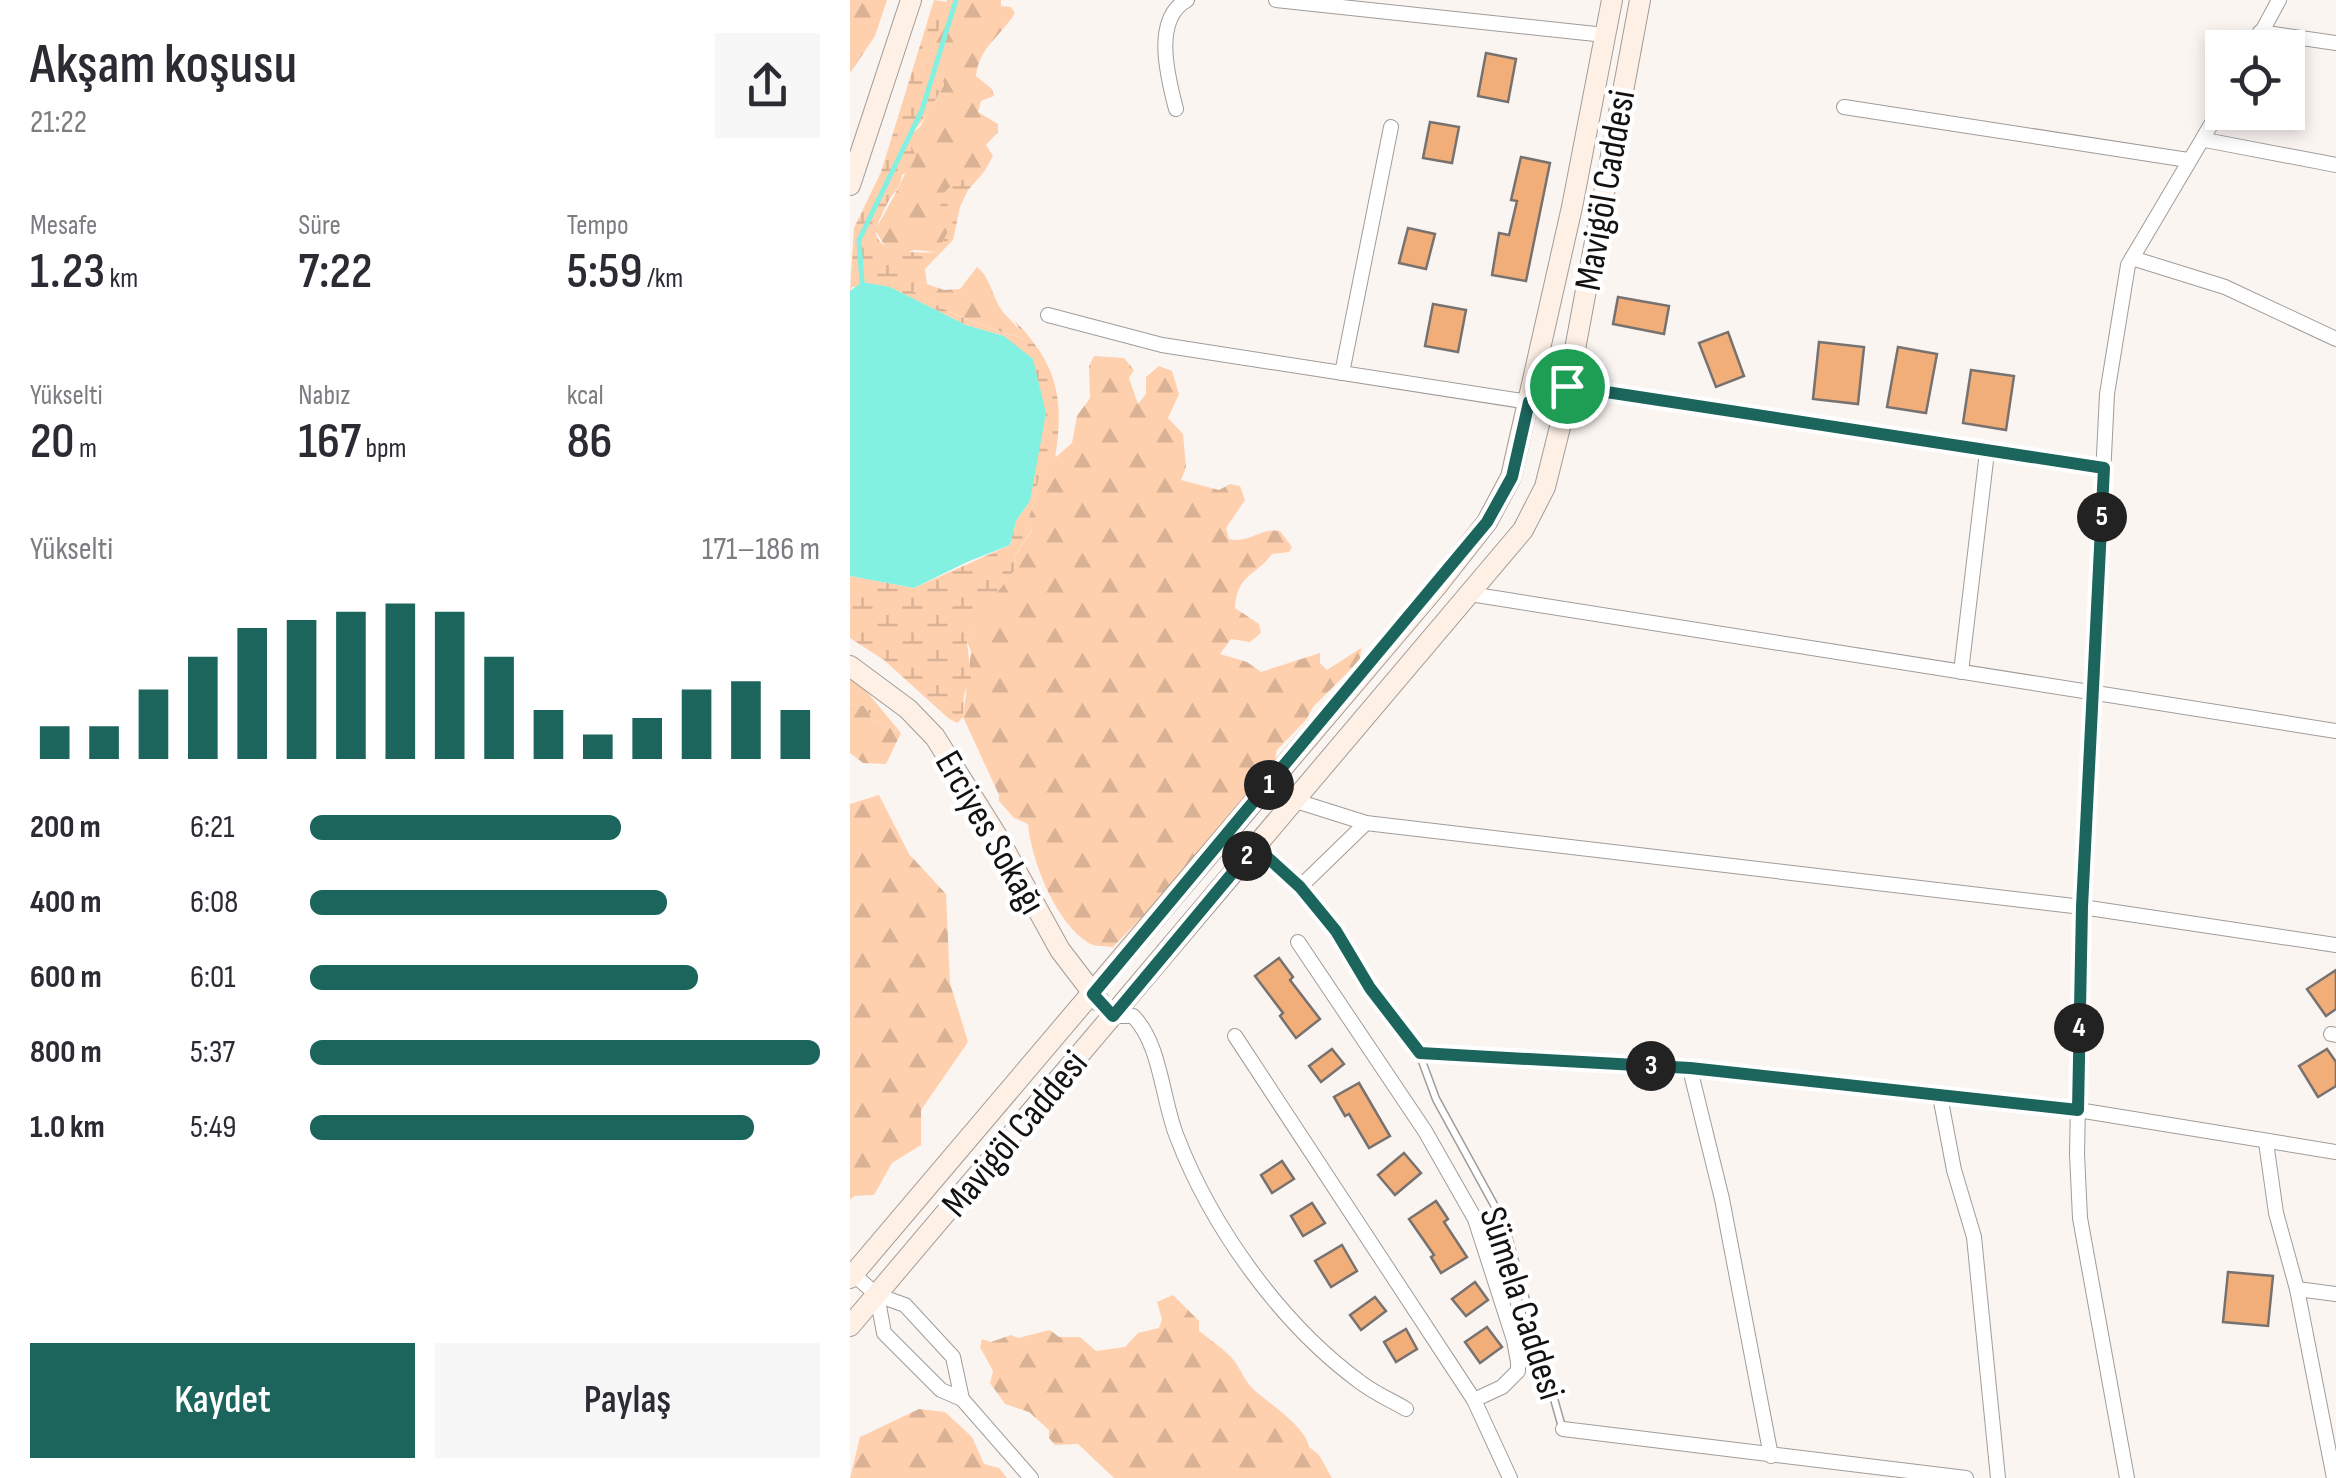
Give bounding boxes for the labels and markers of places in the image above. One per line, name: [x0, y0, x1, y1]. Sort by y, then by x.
pin: [1525, 344, 1610, 429]
pin: 5: [2077, 492, 2127, 542]
pin: 1: [1244, 760, 1294, 810]
pin: 2: [1222, 831, 1272, 881]
pin: 4: [2054, 1003, 2104, 1053]
pin: 3: [1626, 1041, 1676, 1091]

